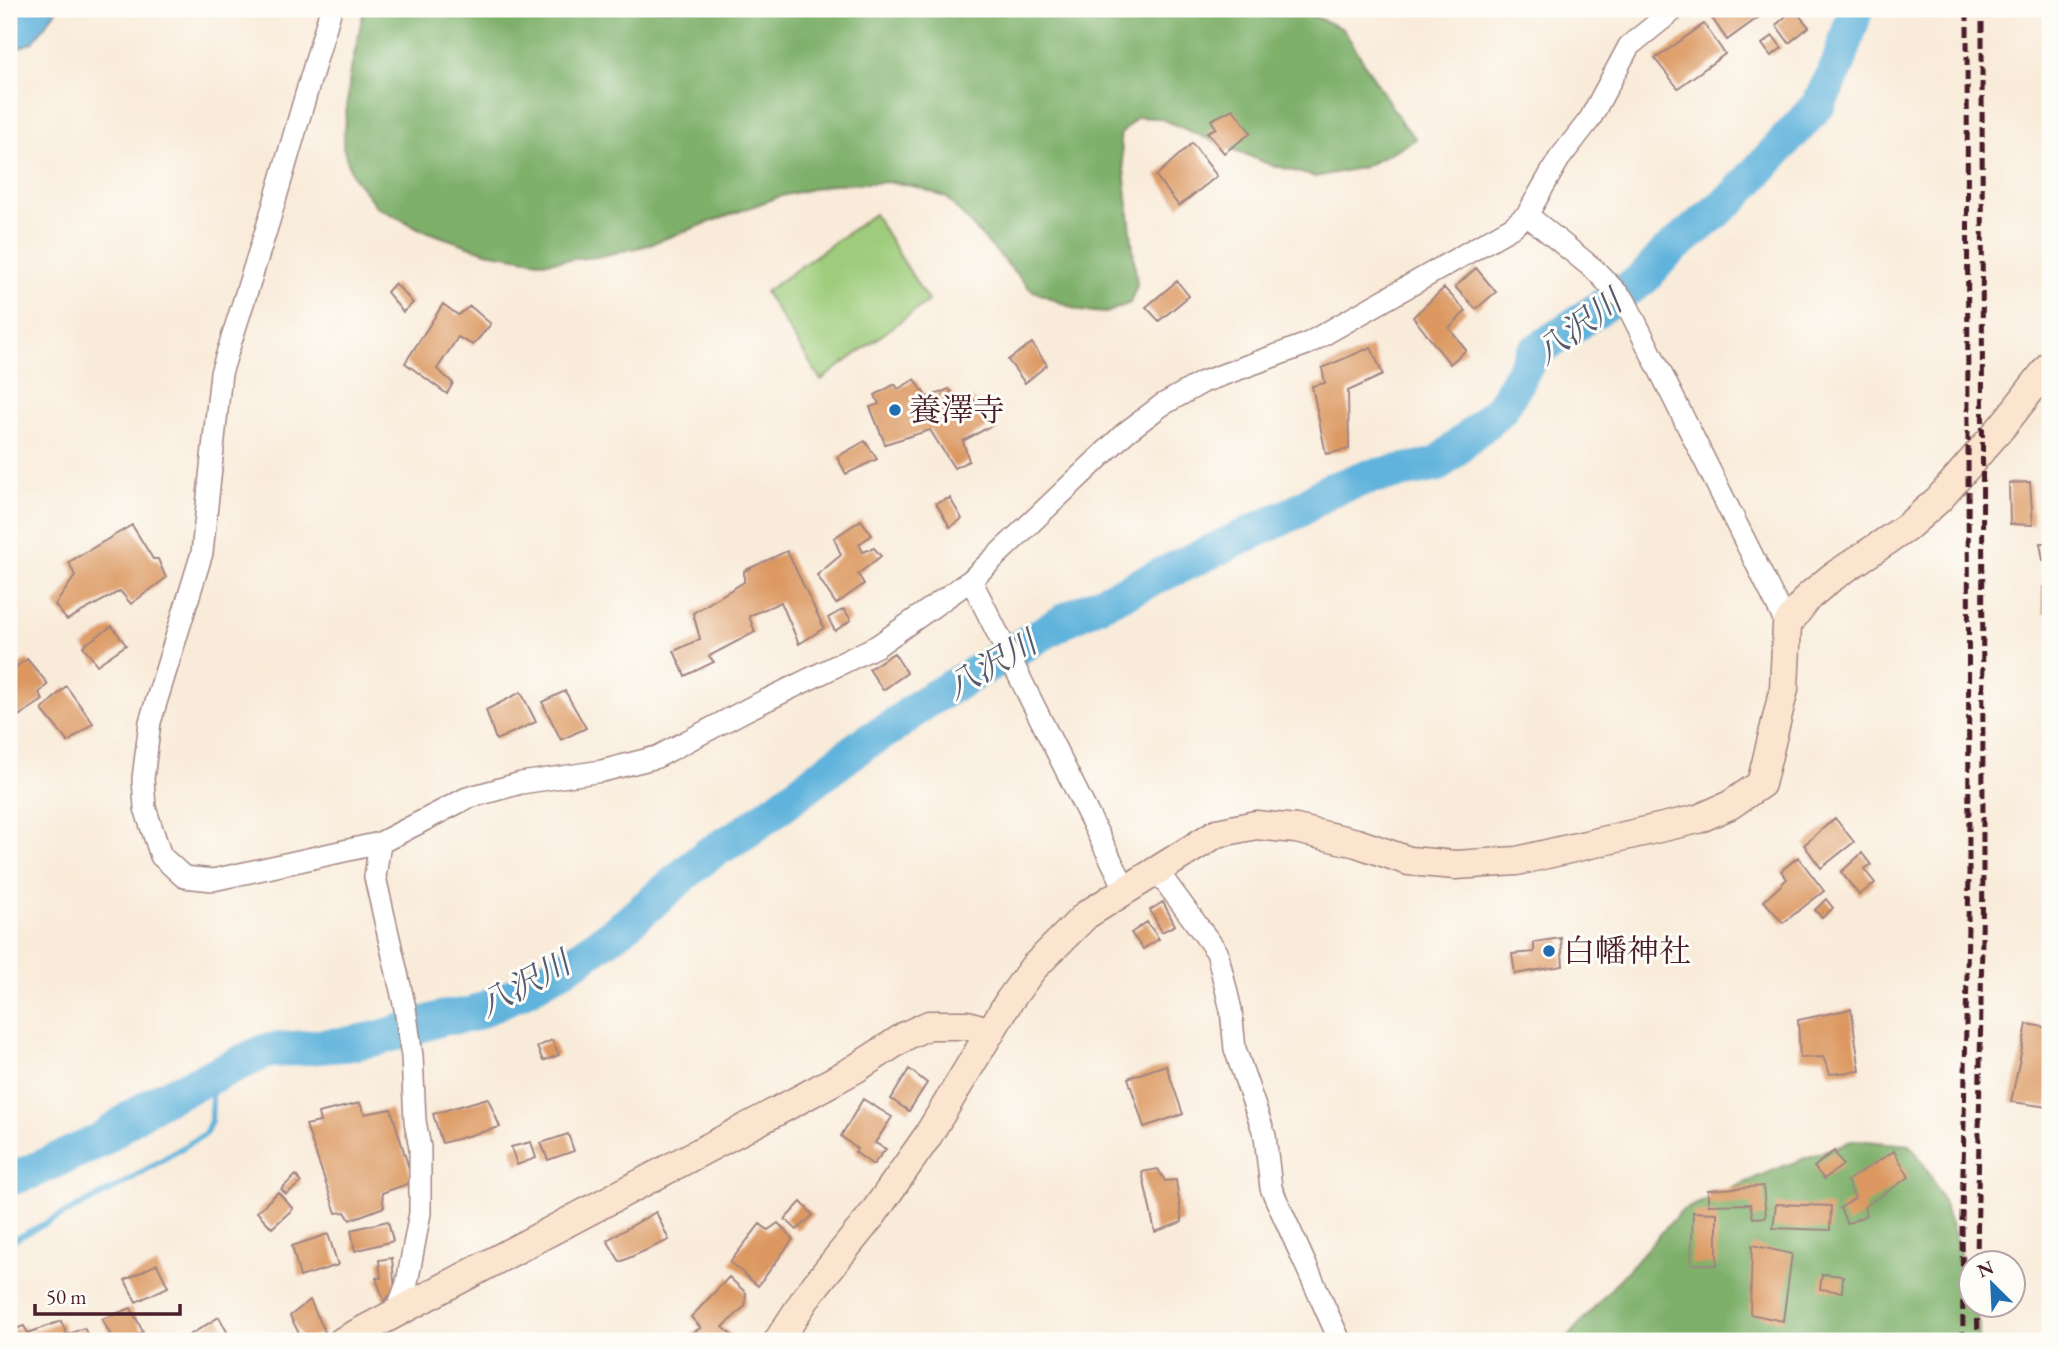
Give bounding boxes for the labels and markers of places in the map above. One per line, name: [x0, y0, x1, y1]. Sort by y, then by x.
place label: 養澤寺: [909, 389, 1005, 431]
marker: 養澤寺: [887, 402, 903, 418]
place label: 白幡神社: [1563, 930, 1691, 972]
marker: 白幡神社: [1541, 943, 1557, 959]

